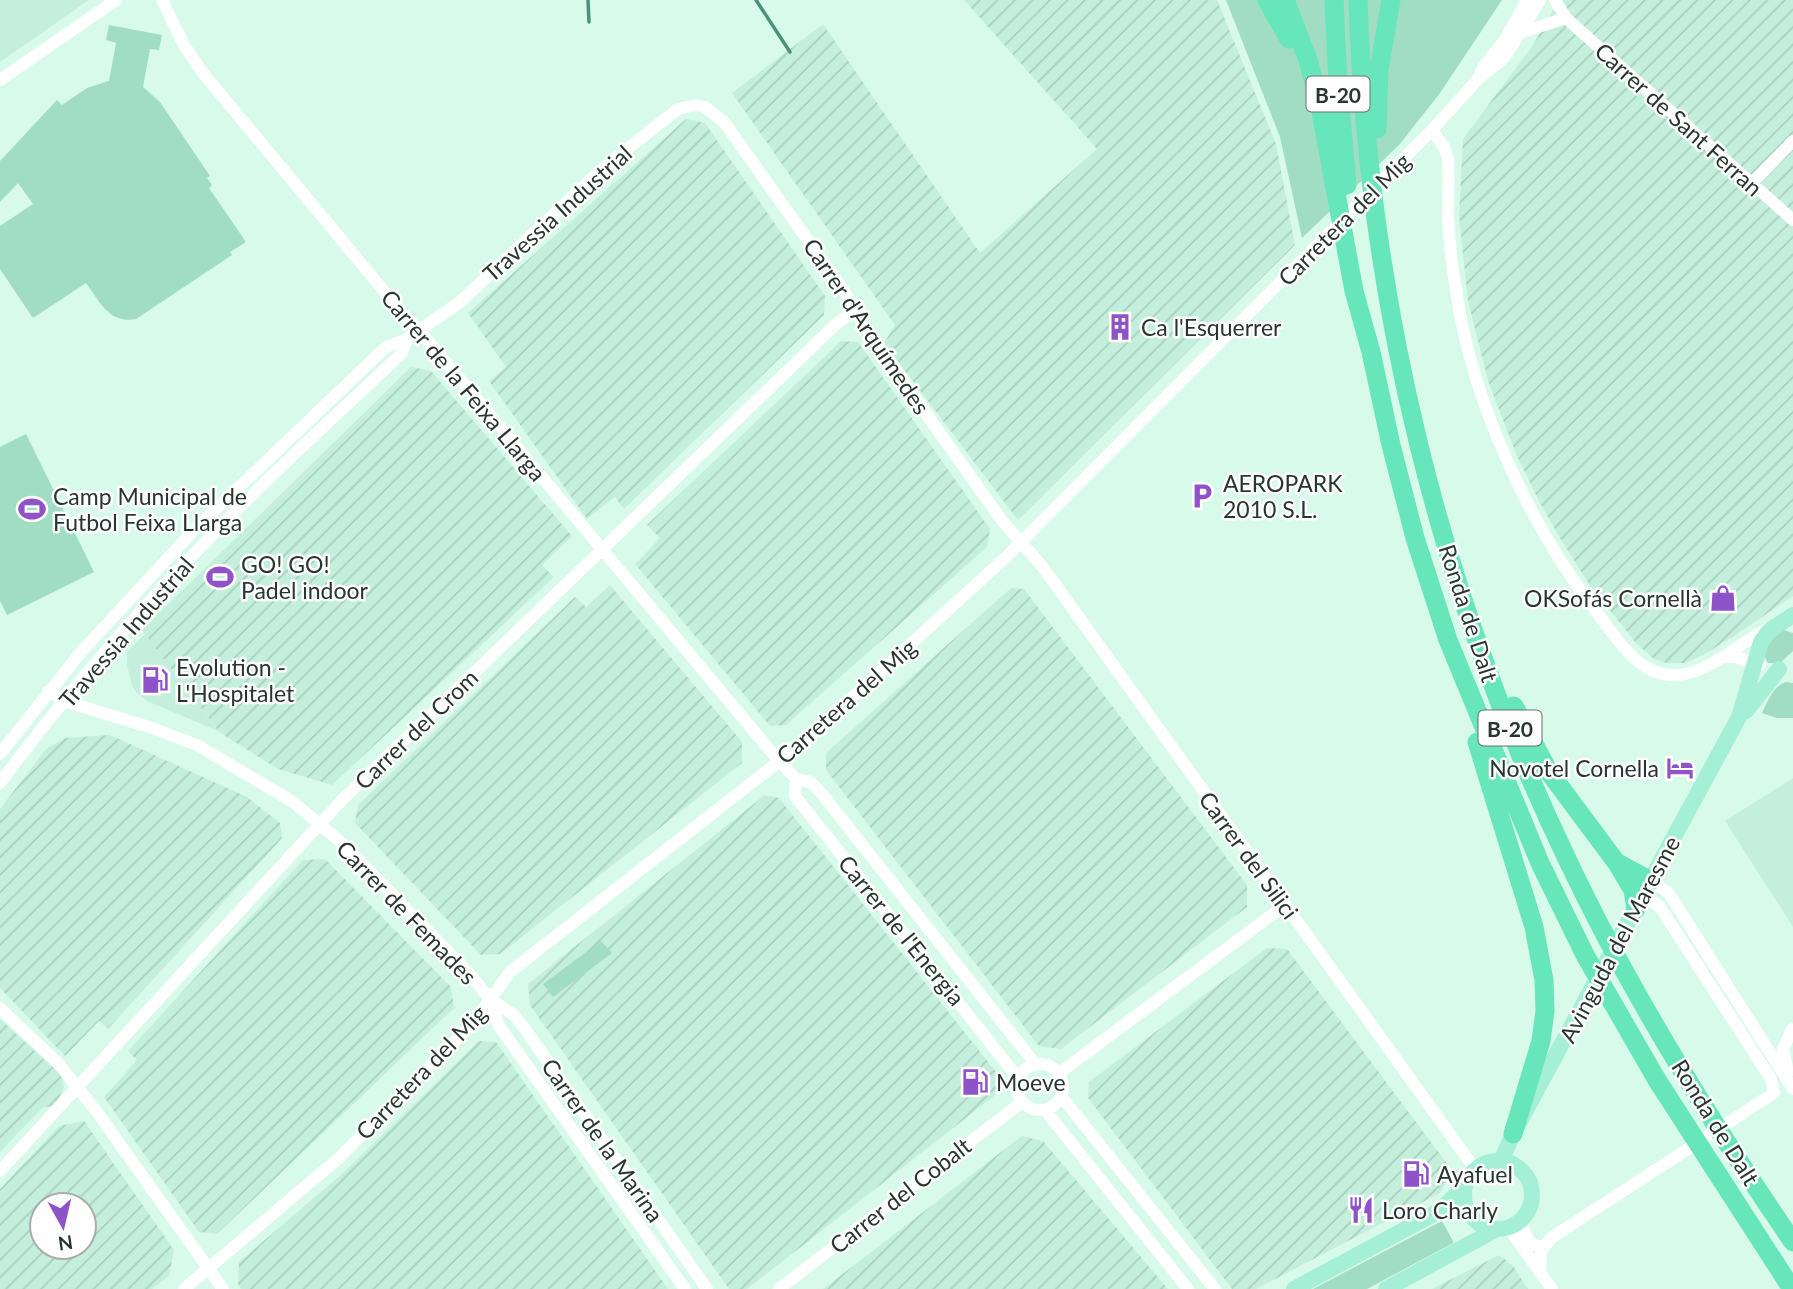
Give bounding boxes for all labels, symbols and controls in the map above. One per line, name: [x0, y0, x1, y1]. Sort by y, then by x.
street label: Carrer de Sant Ferran: [1590, 37, 1768, 201]
road number: B-20: [1306, 76, 1370, 112]
street label: Travessia Industrial: [477, 139, 637, 287]
street label: Carretera del Mig: [1272, 147, 1416, 291]
street label: Carrer d'Arquímedes: [798, 233, 936, 419]
street label: Carrer de la Feixa Llarga: [376, 284, 552, 486]
building icon: Ca l'Esquerrer: [1105, 312, 1135, 342]
place label: Ca l'Esquerrer: [1141, 313, 1282, 341]
place label: AEROPARK 2010 S.L.: [1223, 469, 1343, 523]
parking icon: AEROPARK 2010 S.L.: [1187, 481, 1217, 511]
place label: Camp Municipal de Futbol Feixa Llarga: [53, 482, 247, 536]
sports icon: Camp Municipal de Futbol Feixa Llarga: [17, 494, 47, 524]
street label: Ronda de Dalt: [1434, 541, 1505, 686]
place label: GO! GO! Padel indoor: [241, 550, 369, 604]
street label: Travessia Industrial: [53, 551, 199, 713]
sports icon: GO! GO! Padel indoor: [205, 562, 235, 592]
shop icon: OKSofás Cornellà: [1708, 583, 1738, 613]
place label: OKSofás Cornellà: [1524, 584, 1702, 612]
street label: Carretera del Mig: [770, 633, 922, 769]
place label: Evolution - L'Hospitalet: [176, 653, 295, 707]
street label: Carrer del Crom: [349, 663, 483, 795]
fuel station icon: Evolution - L'Hospitalet: [140, 665, 170, 695]
road number: B-20: [1478, 710, 1542, 746]
hotel icon: Novotel Cornella: [1665, 753, 1695, 783]
place label: Novotel Cornella: [1489, 754, 1659, 782]
street label: Carrer del Silici: [1193, 786, 1305, 924]
street label: Avinguda del Maresme: [1553, 831, 1685, 1047]
street label: Carrer de Femades: [331, 834, 483, 990]
street label: Carrer de l'Energia: [833, 849, 971, 1011]
street label: Carretera del Mig: [350, 999, 492, 1145]
street label: Carrer de la Marina: [536, 1053, 670, 1227]
street label: Ronda de Dalt: [1666, 1054, 1766, 1191]
fuel station icon: Moeve: [960, 1067, 990, 1097]
place label: Moeve: [996, 1068, 1066, 1096]
street label: Carrer del Cobalt: [824, 1131, 977, 1259]
fuel station icon: Ayafuel: [1401, 1159, 1431, 1189]
place label: Ayafuel: [1437, 1160, 1513, 1188]
north arrow: [28, 1191, 98, 1261]
restaurant icon: Loro Charly: [1346, 1195, 1376, 1225]
place label: Loro Charly: [1382, 1196, 1498, 1224]
text: N: [57, 1231, 74, 1256]

